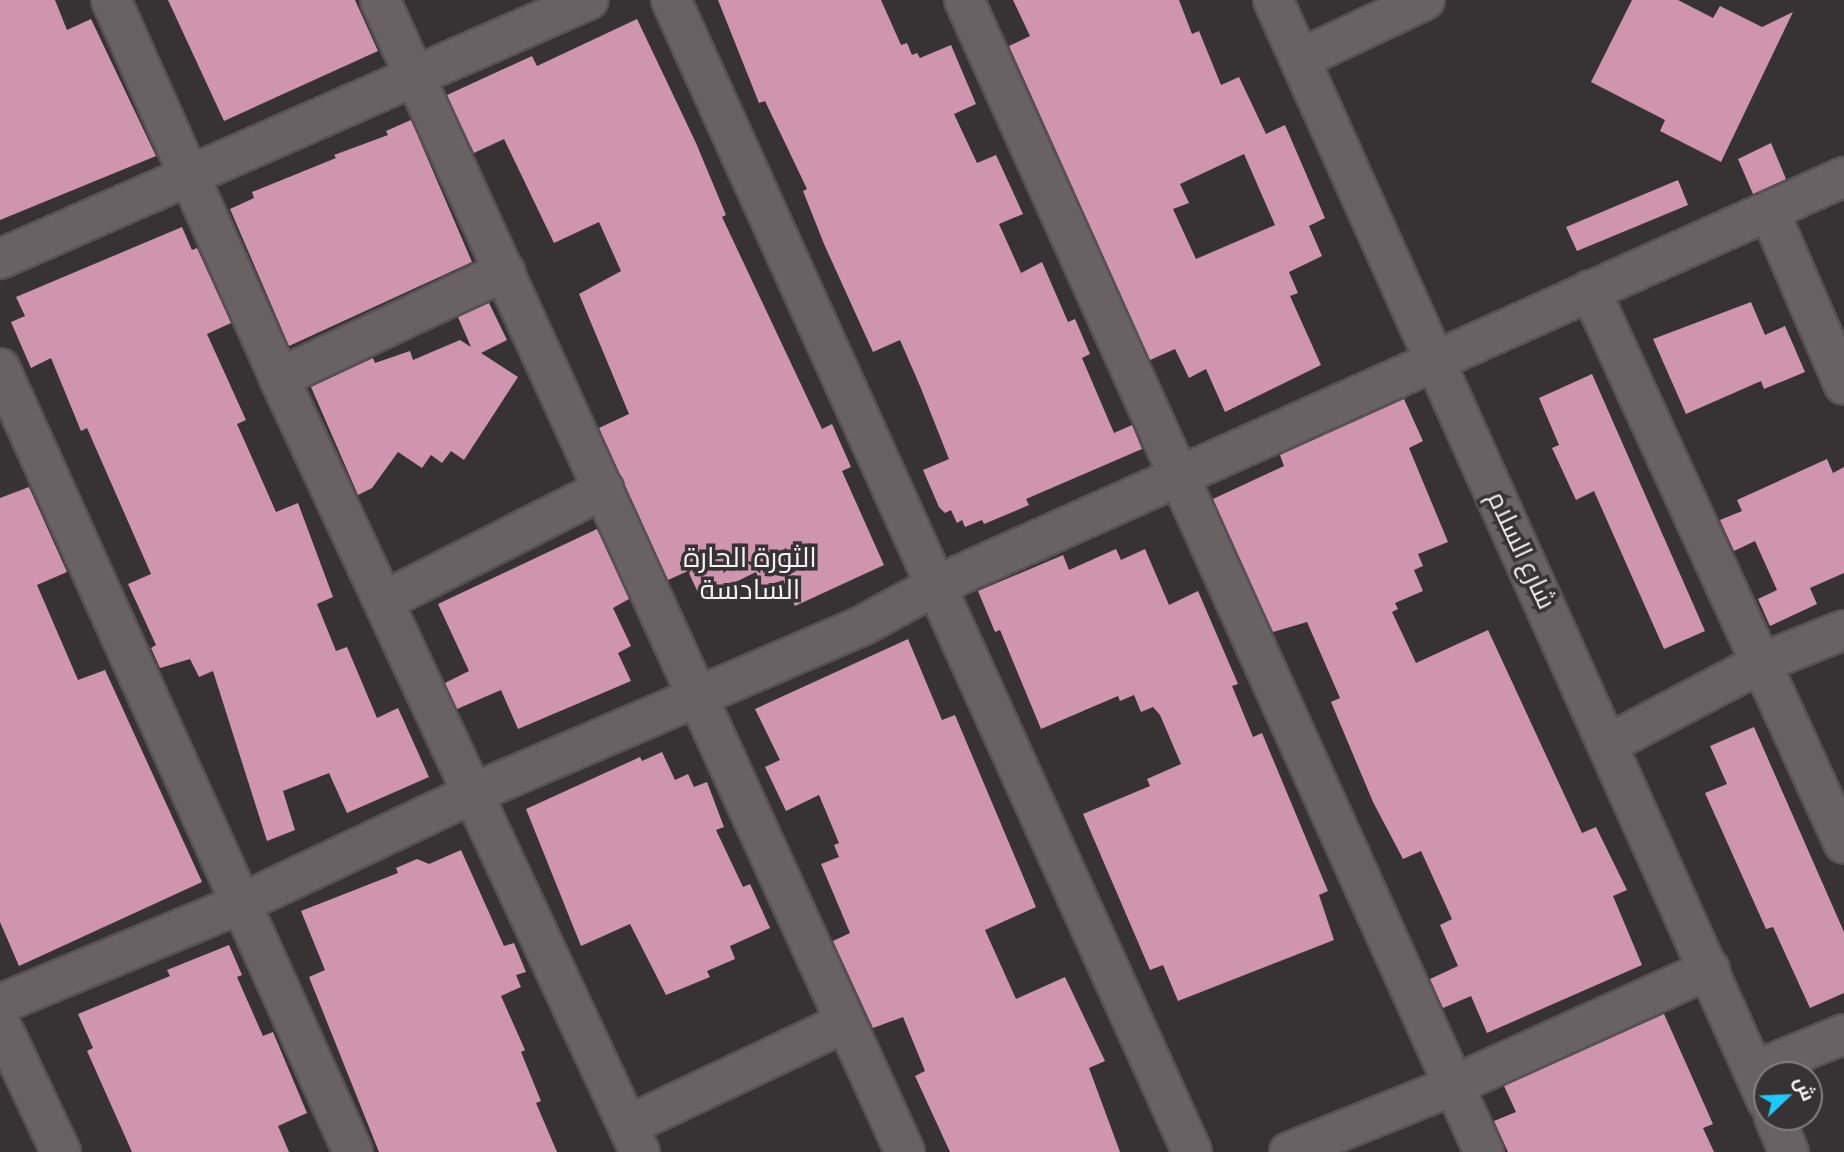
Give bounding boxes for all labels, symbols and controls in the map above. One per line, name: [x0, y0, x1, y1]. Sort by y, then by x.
street label: شارع السلام: [1481, 486, 1563, 614]
district label: الثورة الحارة السادسة: [683, 540, 817, 606]
north arrow: [1753, 1061, 1823, 1131]
text: ش: [1788, 1071, 1824, 1105]

